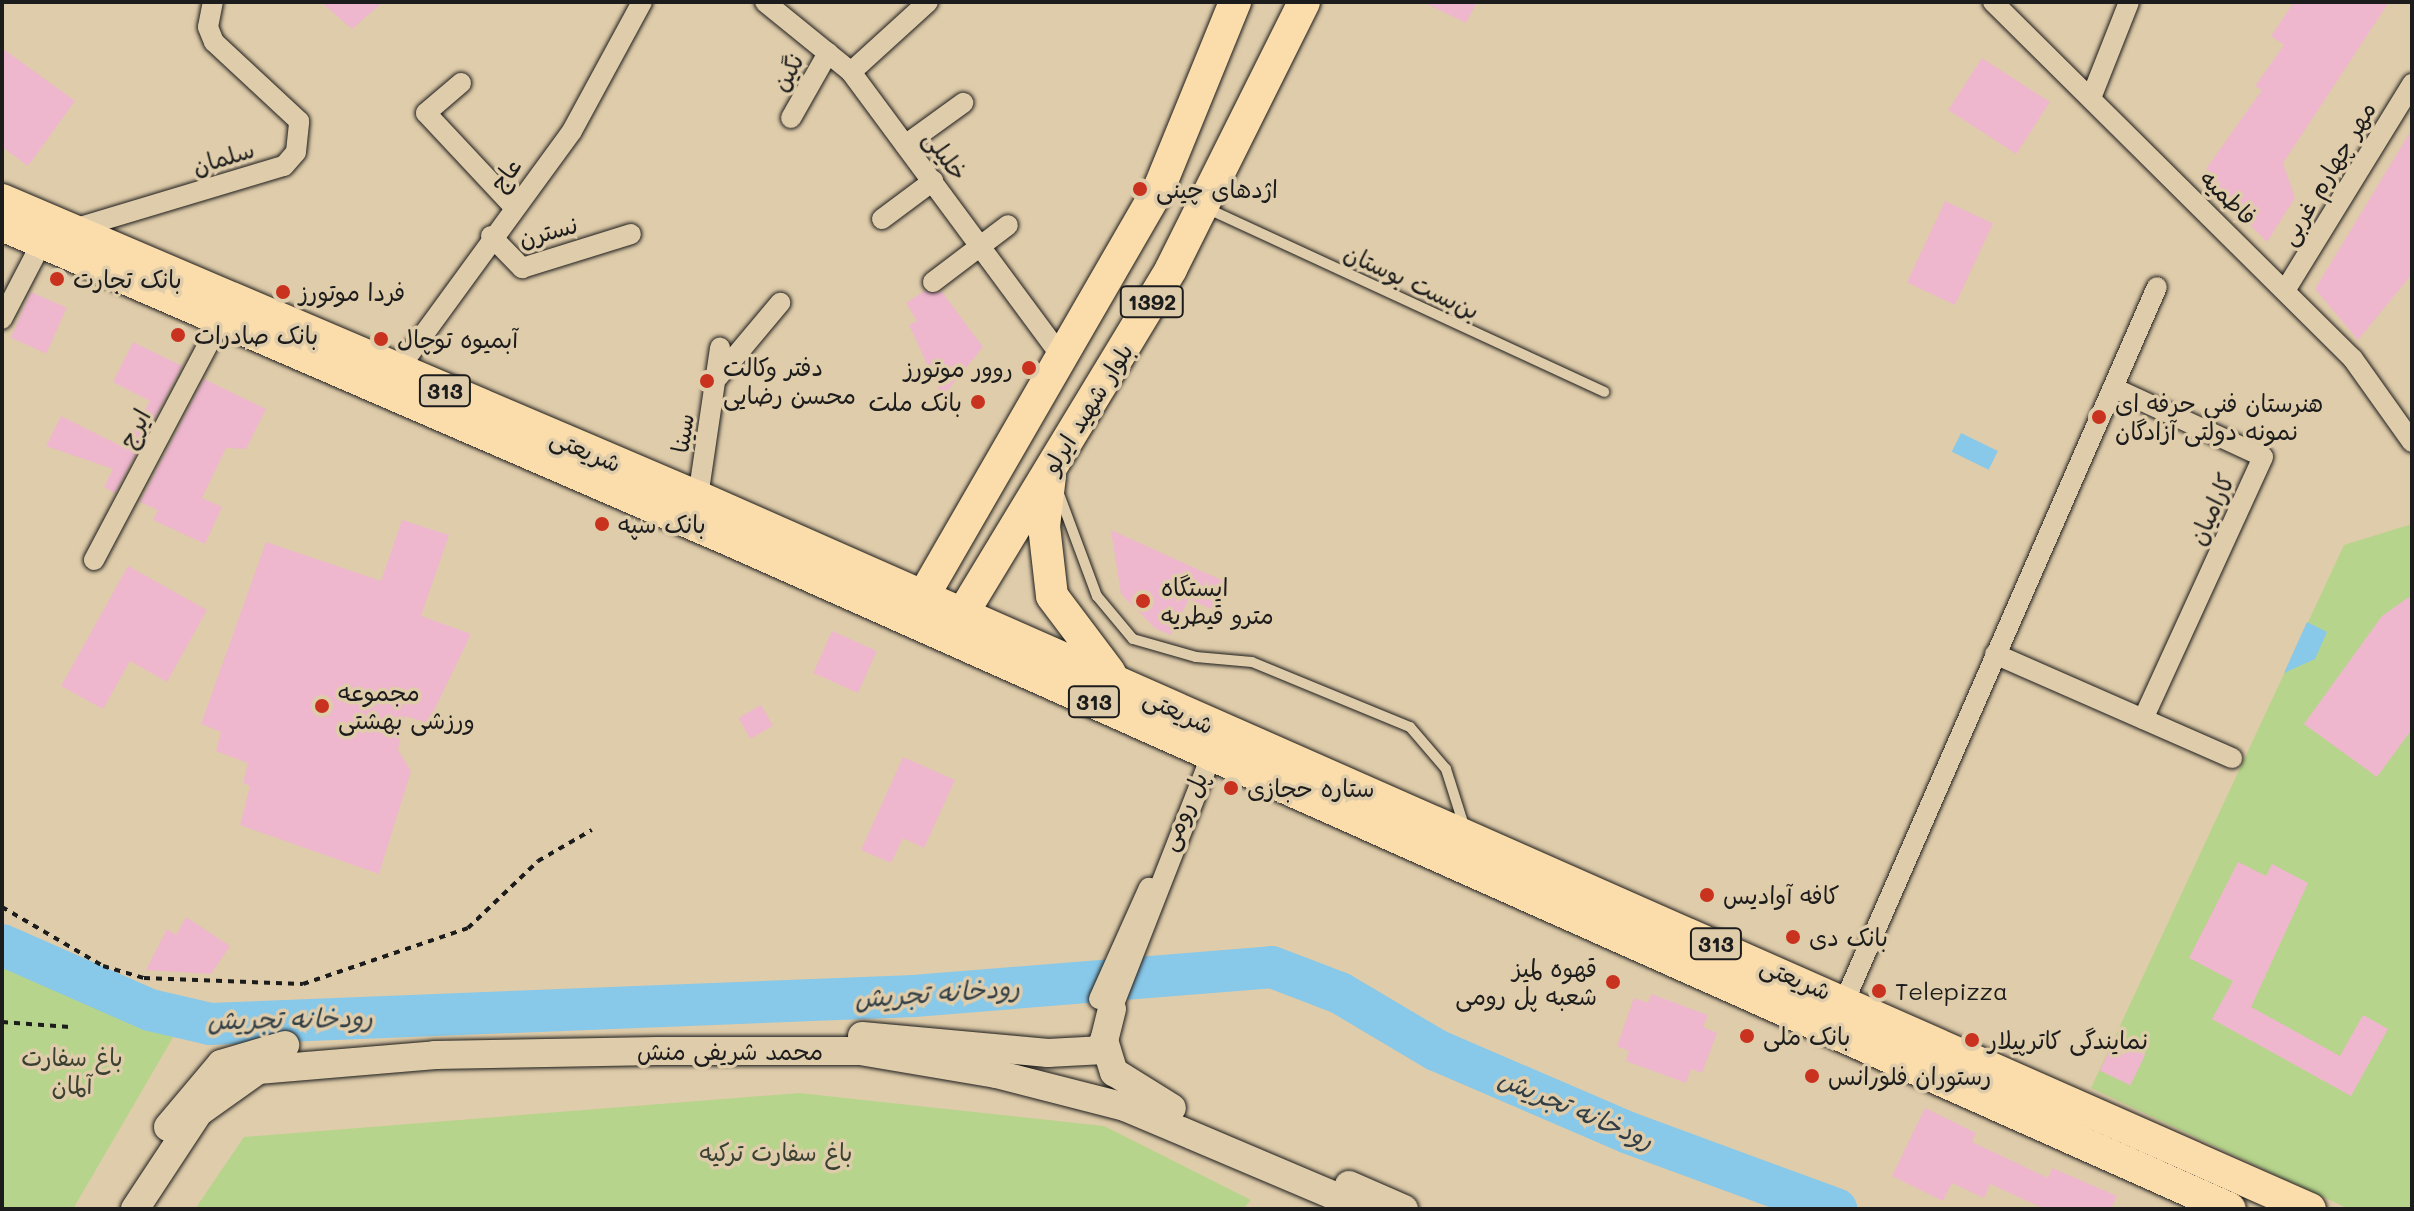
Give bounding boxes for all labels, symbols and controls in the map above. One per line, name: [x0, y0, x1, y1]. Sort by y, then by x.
street label: نگین: [765, 48, 809, 96]
street label: مهر چهارم غربی: [2273, 96, 2381, 250]
street label: خلیلی: [918, 124, 974, 186]
street label: سلمان: [189, 134, 257, 180]
street label: عاج: [483, 152, 527, 196]
street label: فاطمیه: [2195, 163, 2263, 231]
place label: اژدهای چینی: [1156, 175, 1278, 203]
marker: اژدهای چینی: [1131, 180, 1149, 198]
street label: نسترن: [515, 209, 581, 253]
street label: بن‌بست بوستان: [1340, 237, 1484, 325]
place label: بانک تجارت: [73, 265, 182, 293]
marker: بانک تجارت: [48, 270, 66, 288]
place label: فردا موتورز: [299, 278, 405, 306]
marker: فردا موتورز: [274, 283, 292, 301]
road number: 1392: [1118, 284, 1186, 320]
place label: بانک صادرات: [194, 321, 318, 349]
place label: آبمیوه توچال: [397, 325, 518, 353]
marker: بانک صادرات: [169, 326, 187, 344]
marker: آبمیوه توچال: [372, 330, 390, 348]
street label: بلوار شهید ایرلو: [1035, 337, 1139, 479]
place label: دفتر وکالت محسن رضایی: [723, 353, 856, 409]
place label: روور موتورز: [904, 354, 1013, 382]
marker: روور موتورز: [1020, 359, 1038, 377]
marker: دفتر وکالت محسن رضایی: [698, 372, 716, 390]
road number: 313: [417, 373, 473, 409]
place label: بانک ملت: [868, 388, 962, 416]
place label: هنرستان فنی حرفه ای نمونه دولتی آزادگان: [2115, 389, 2323, 445]
marker: بانک ملت: [969, 393, 987, 411]
street label: ایرج: [112, 404, 156, 452]
marker: هنرستان فنی حرفه ای نمونه دولتی آزادگان: [2090, 408, 2108, 426]
street label: سینا: [665, 411, 699, 455]
street label: شریعتی: [546, 422, 626, 478]
street label: کارامیان: [2182, 469, 2240, 549]
place label: بانک سپه: [618, 510, 706, 538]
marker: بانک سپه: [593, 515, 611, 533]
place label: ایستگاه مترو قیطریه: [1161, 573, 1274, 629]
marker: ایستگاه مترو قیطریه: [1132, 590, 1154, 612]
place label: مجموعه ورزشی بهشتی: [338, 678, 475, 734]
street label: شریعتی: [1140, 682, 1218, 740]
road number: 313: [1066, 684, 1122, 720]
marker: مجموعه ورزشی بهشتی: [313, 697, 331, 715]
street label: پل رومی: [1153, 767, 1213, 855]
place label: ستاره حجازی: [1247, 774, 1375, 802]
marker: ستاره حجازی: [1222, 779, 1240, 797]
place label: کافه آوادیس: [1723, 881, 1840, 909]
marker: کافه آوادیس: [1698, 886, 1716, 904]
place label: بانک دی: [1809, 923, 1888, 951]
road number: 313: [1688, 926, 1744, 962]
marker: بانک دی: [1784, 928, 1802, 946]
street label: شریعتی: [1756, 950, 1836, 1006]
place label: قهوه لمیز شعبه پل رومی: [1455, 954, 1597, 1010]
water label: رودخانه تجریش: [853, 972, 1021, 1014]
marker: قهوه لمیز شعبه پل رومی: [1604, 973, 1622, 991]
place label: Telepizza: [1895, 977, 2008, 1005]
marker: Telepizza: [1870, 982, 1888, 1000]
water label: رودخانه تجریش: [207, 1002, 373, 1036]
place label: بانک ملی: [1763, 1022, 1851, 1050]
place label: نمایندگی کاترپیلار: [1988, 1026, 2148, 1054]
marker: بانک ملی: [1738, 1027, 1756, 1045]
marker: نمایندگی کاترپیلار: [1963, 1031, 1981, 1049]
street label: محمد شریفی منش: [637, 1037, 823, 1065]
park label: باغ سفارت آلمان: [21, 1043, 123, 1099]
water label: رودخانه تجریش: [1494, 1062, 1658, 1156]
place label: رستوران فلورانس: [1828, 1062, 1991, 1090]
marker: رستوران فلورانس: [1803, 1067, 1821, 1085]
park label: باغ سفارت ترکیه: [699, 1138, 853, 1166]

